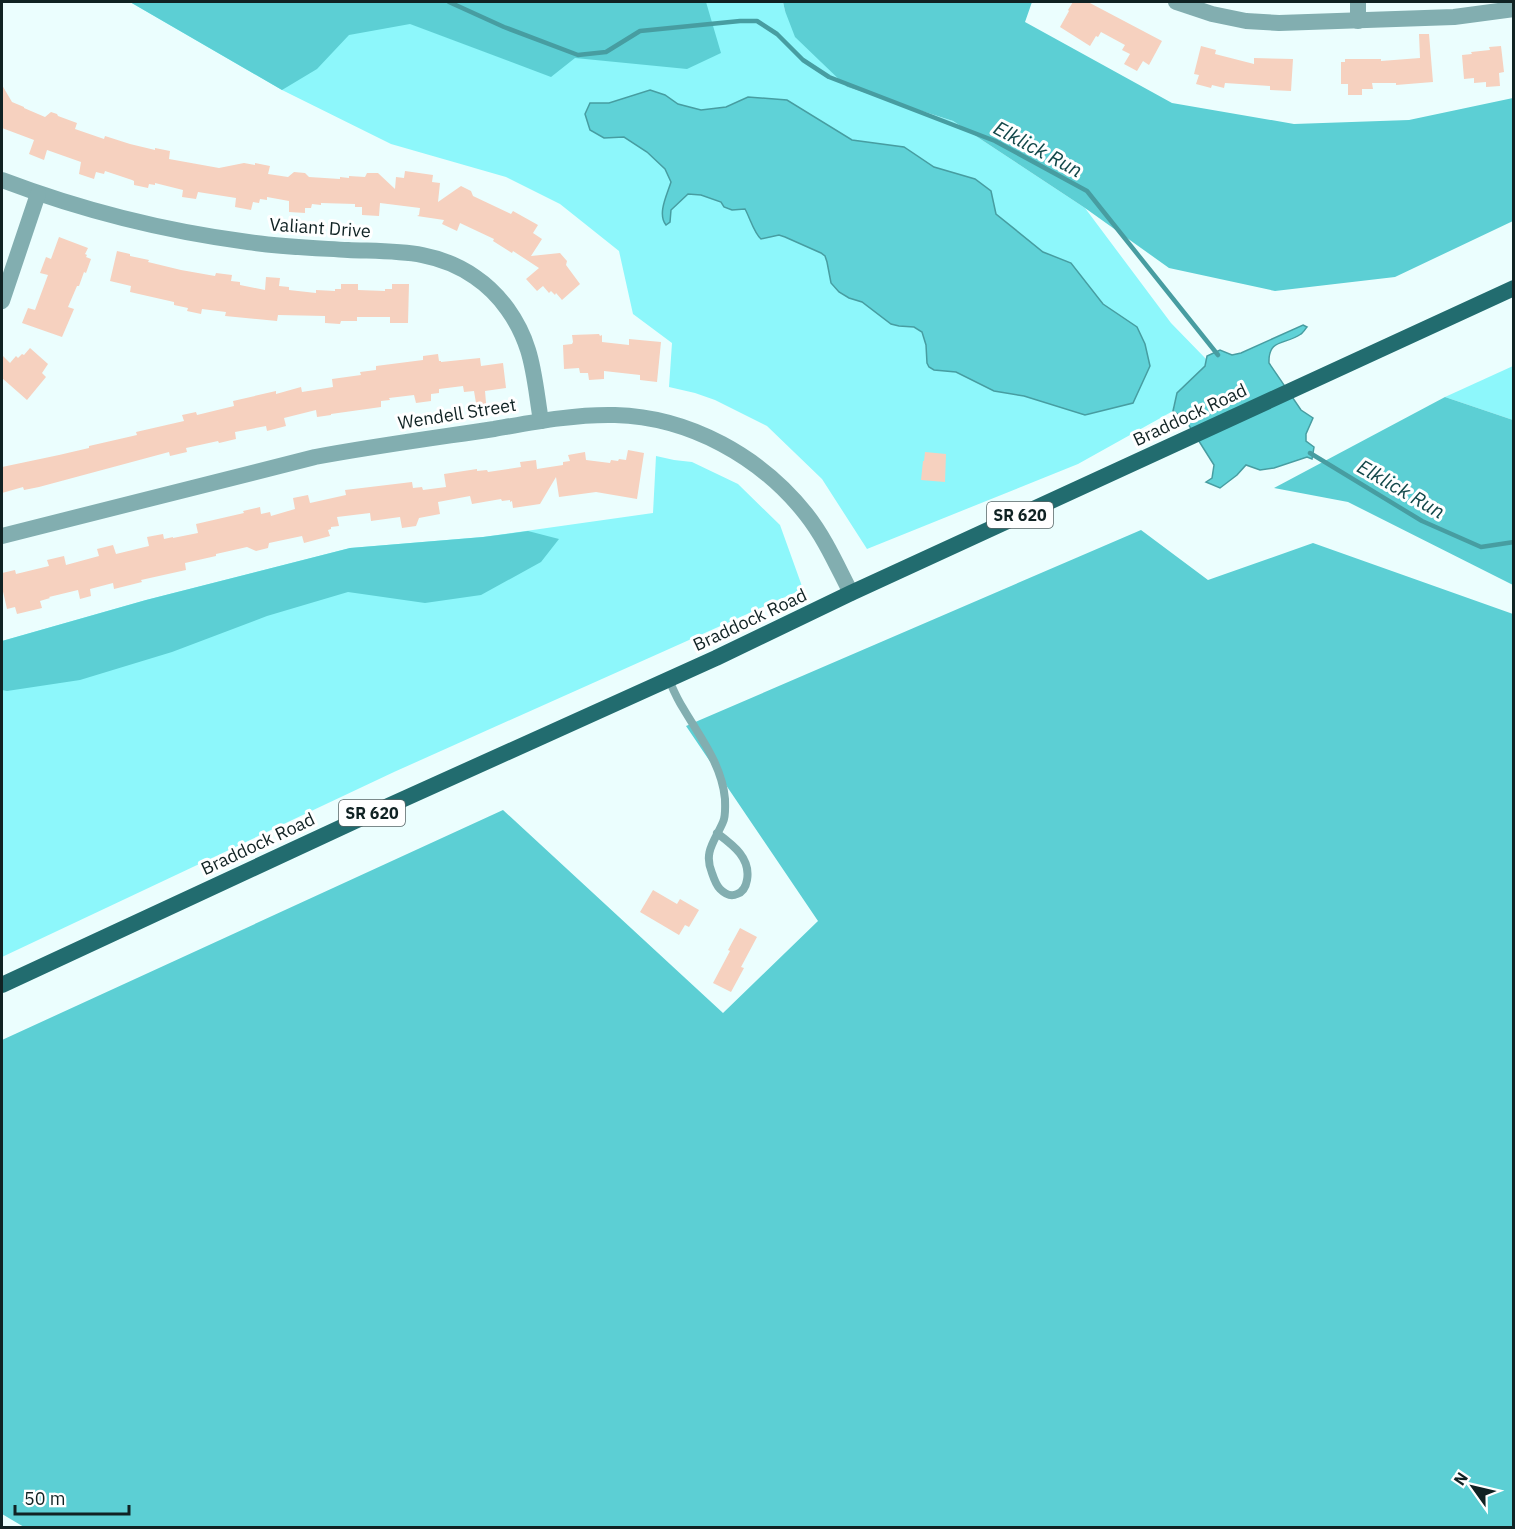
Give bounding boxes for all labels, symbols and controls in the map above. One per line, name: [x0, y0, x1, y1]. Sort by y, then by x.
water label: Elklick Run: [989, 114, 1087, 183]
street label: Valiant Drive: [269, 212, 372, 243]
street label: Braddock Road: [1129, 378, 1250, 451]
street label: Wendell Street: [396, 393, 518, 434]
water label: Elklick Run: [1352, 453, 1450, 525]
road number: SR 620: [987, 502, 1053, 528]
street label: Braddock Road: [689, 583, 810, 656]
road number: SR 620: [339, 800, 405, 826]
street label: Braddock Road: [197, 807, 318, 880]
north arrow: [1443, 1457, 1503, 1517]
text: N: [1449, 1468, 1472, 1489]
scale bar: [15, 1478, 129, 1516]
text: 50 m: [24, 1487, 66, 1510]

